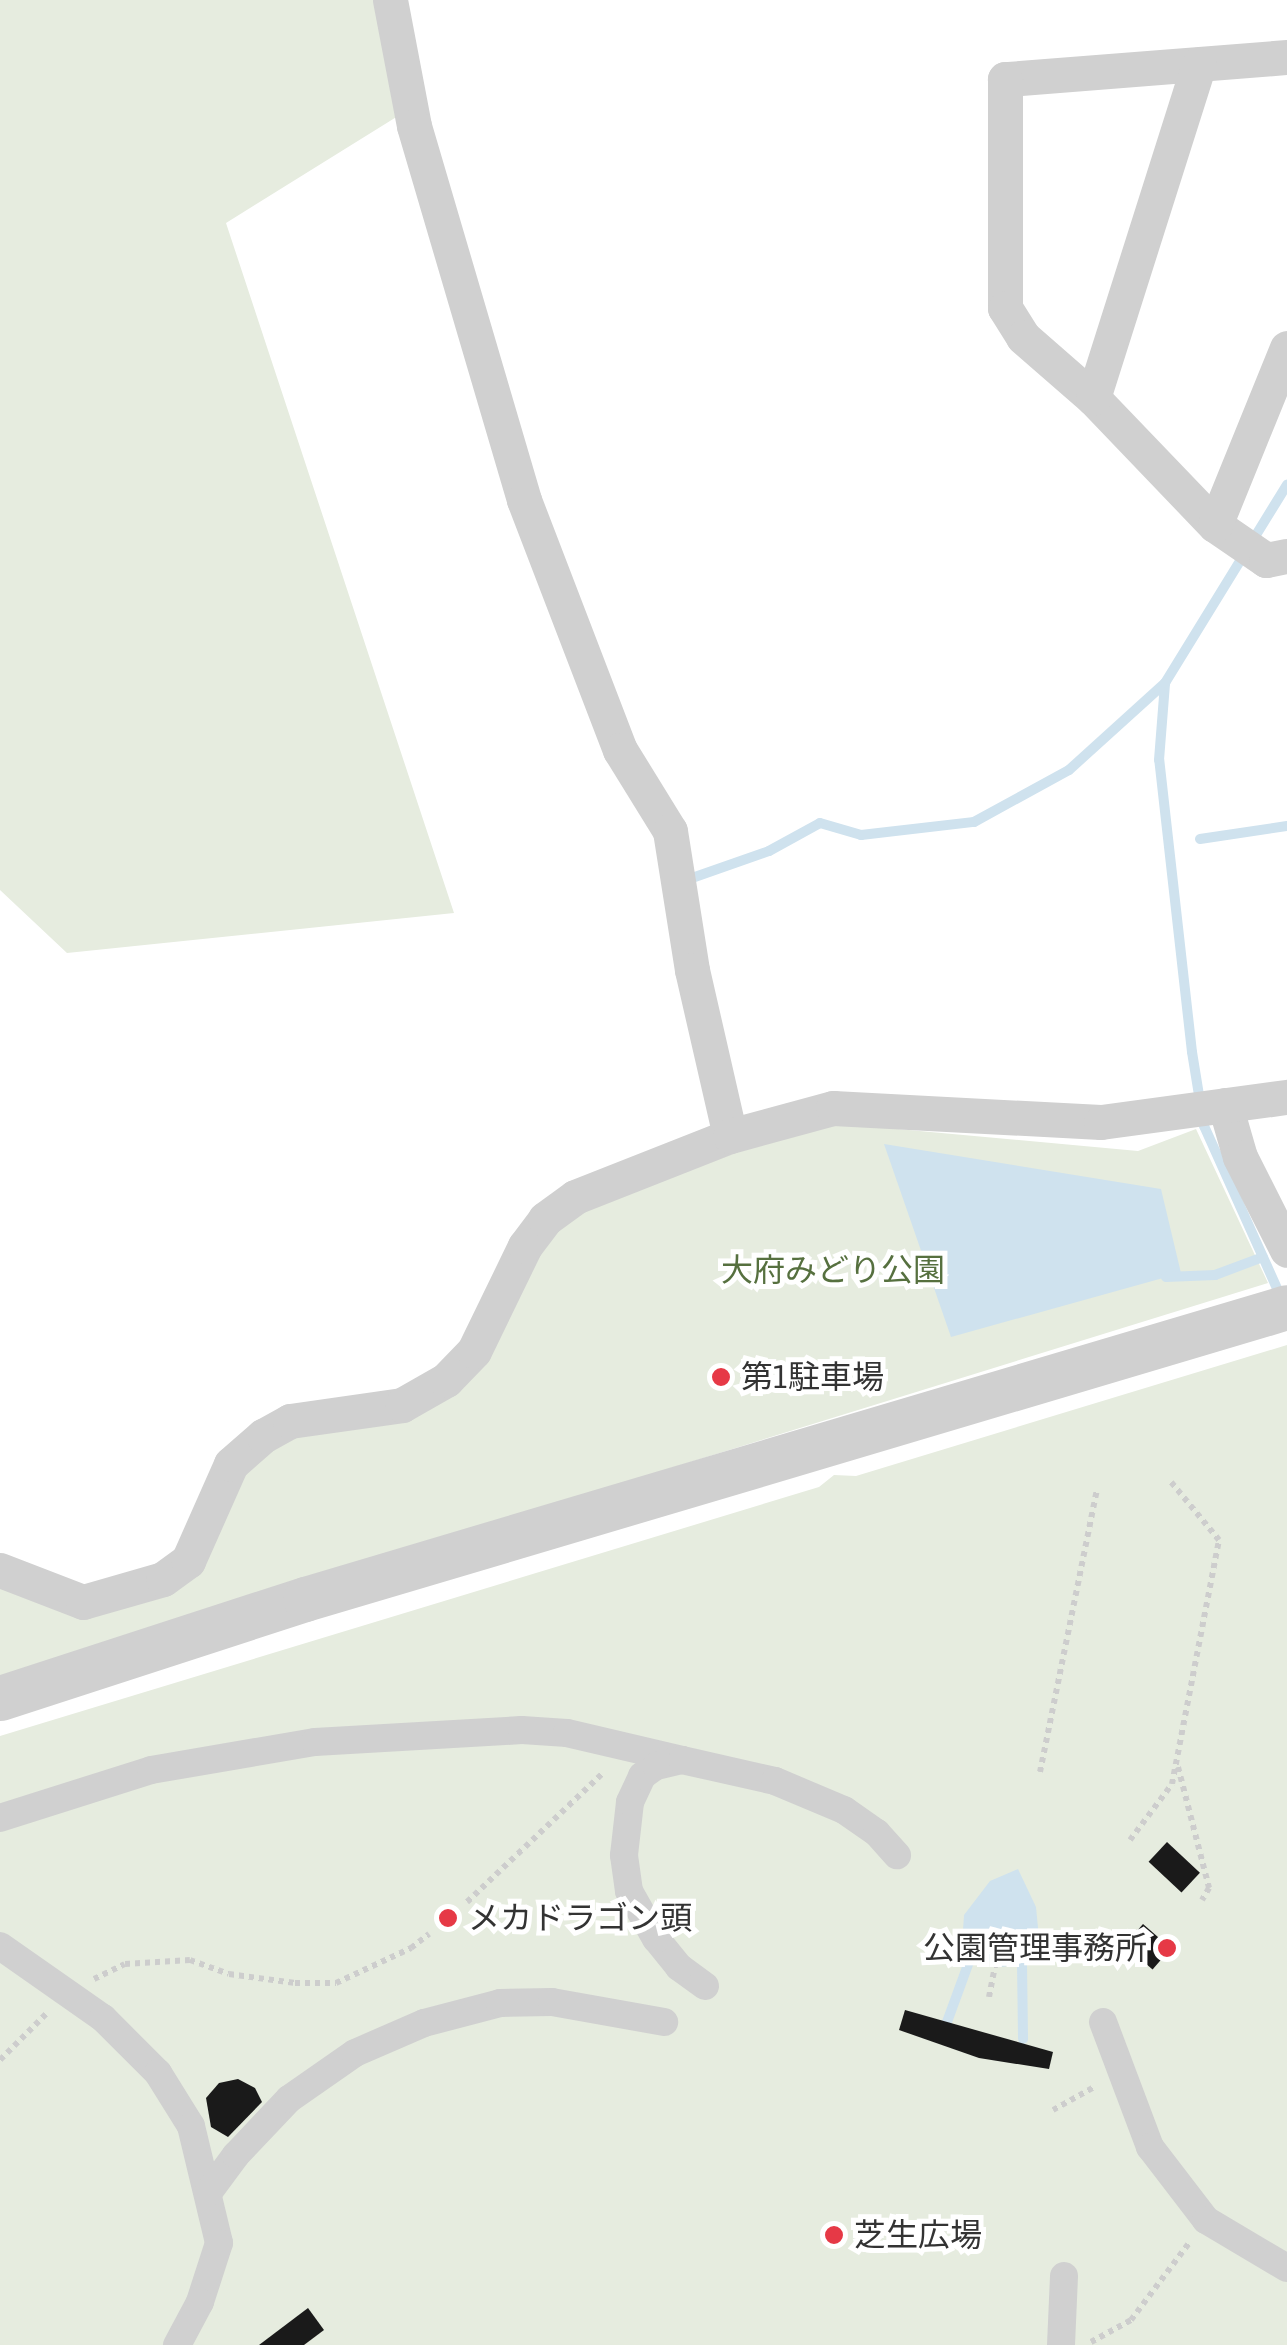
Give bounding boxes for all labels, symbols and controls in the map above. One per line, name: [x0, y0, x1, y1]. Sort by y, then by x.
park label: 大府みどり公園: [721, 1251, 945, 1289]
place label: 第1駐車場: [741, 1358, 884, 1396]
marker: 第1駐車場: [710, 1366, 732, 1388]
place label: メカドラゴン頭: [468, 1899, 692, 1937]
marker: メカドラゴン頭: [437, 1907, 459, 1929]
place label: 公園管理事務所: [923, 1929, 1147, 1967]
marker: 公園管理事務所: [1156, 1937, 1178, 1959]
place label: 芝生広場: [854, 2216, 982, 2254]
marker: 芝生広場: [823, 2224, 845, 2246]

